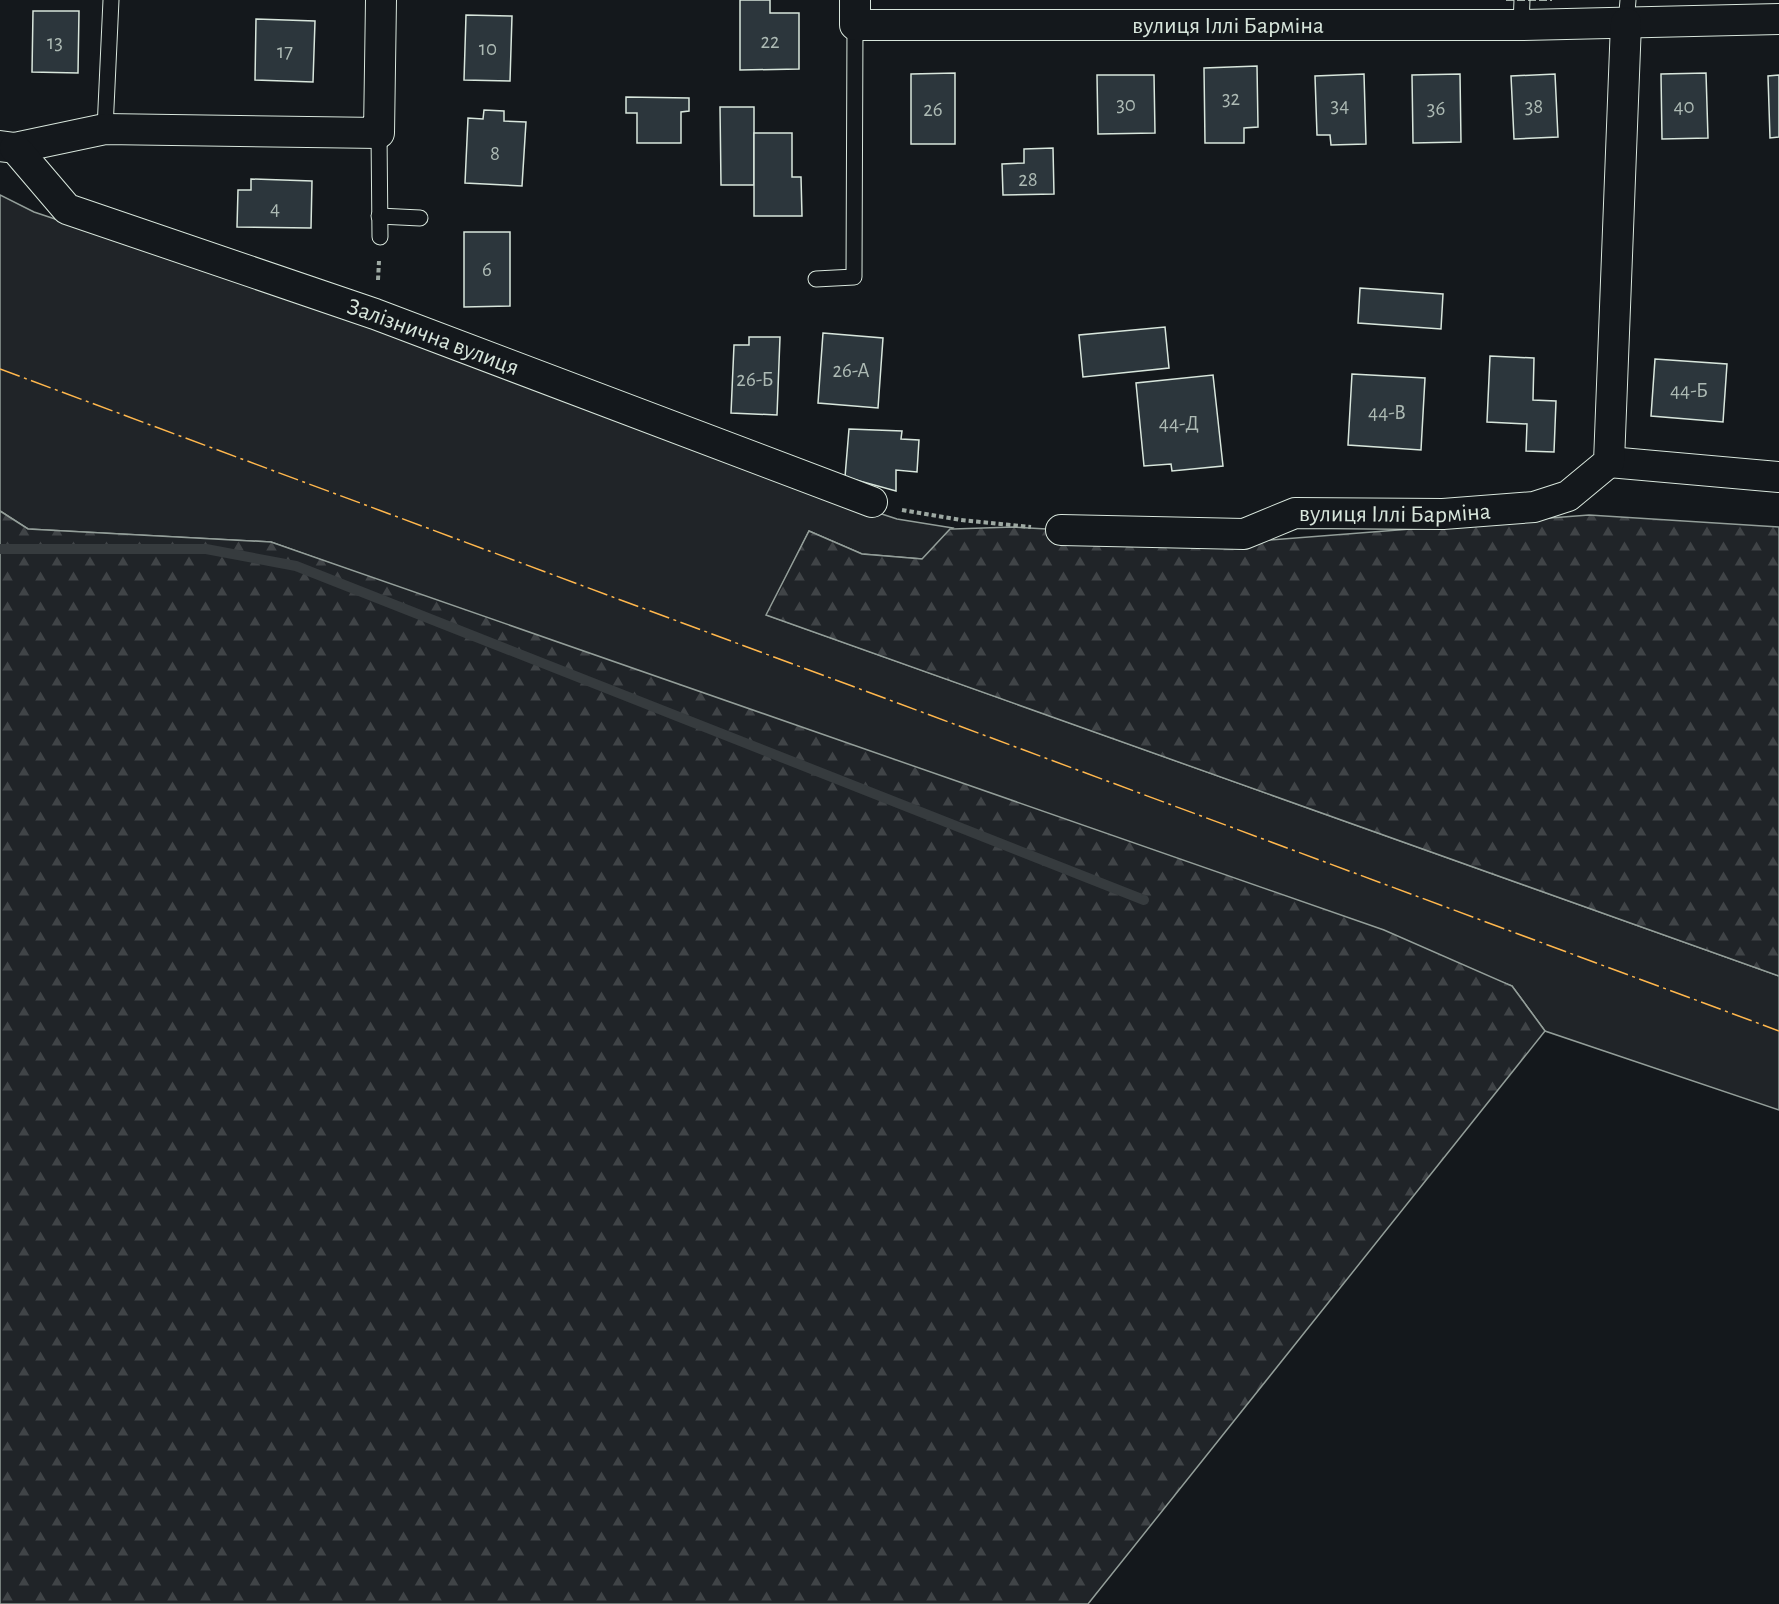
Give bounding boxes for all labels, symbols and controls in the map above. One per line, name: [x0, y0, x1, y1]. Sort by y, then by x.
street label: вулиця Іллі Барміна: [1132, 14, 1324, 38]
house number: 22: [760, 31, 780, 52]
house number: 13: [47, 32, 63, 53]
house number: 10: [479, 38, 497, 59]
house number: 17: [277, 41, 293, 62]
house number: 32: [1222, 88, 1240, 109]
house number: 30: [1116, 94, 1136, 115]
house number: 34: [1331, 95, 1349, 116]
house number: 38: [1525, 96, 1543, 117]
house number: 40: [1673, 96, 1695, 117]
house number: 36: [1427, 98, 1445, 119]
house number: 26: [923, 99, 943, 120]
house number: 8: [490, 143, 500, 164]
house number: 28: [1018, 169, 1038, 190]
house number: 4: [270, 198, 280, 219]
house number: 6: [482, 259, 492, 280]
street label: Залізнична вулиця: [344, 294, 522, 380]
house number: 26-А: [832, 360, 870, 381]
house number: 26-Б: [736, 369, 774, 390]
house number: 44-Б: [1670, 380, 1708, 401]
house number: 44-В: [1368, 402, 1406, 423]
house number: 44-Д: [1159, 413, 1199, 434]
street label: вулиця Іллі Барміна: [1299, 499, 1492, 527]

